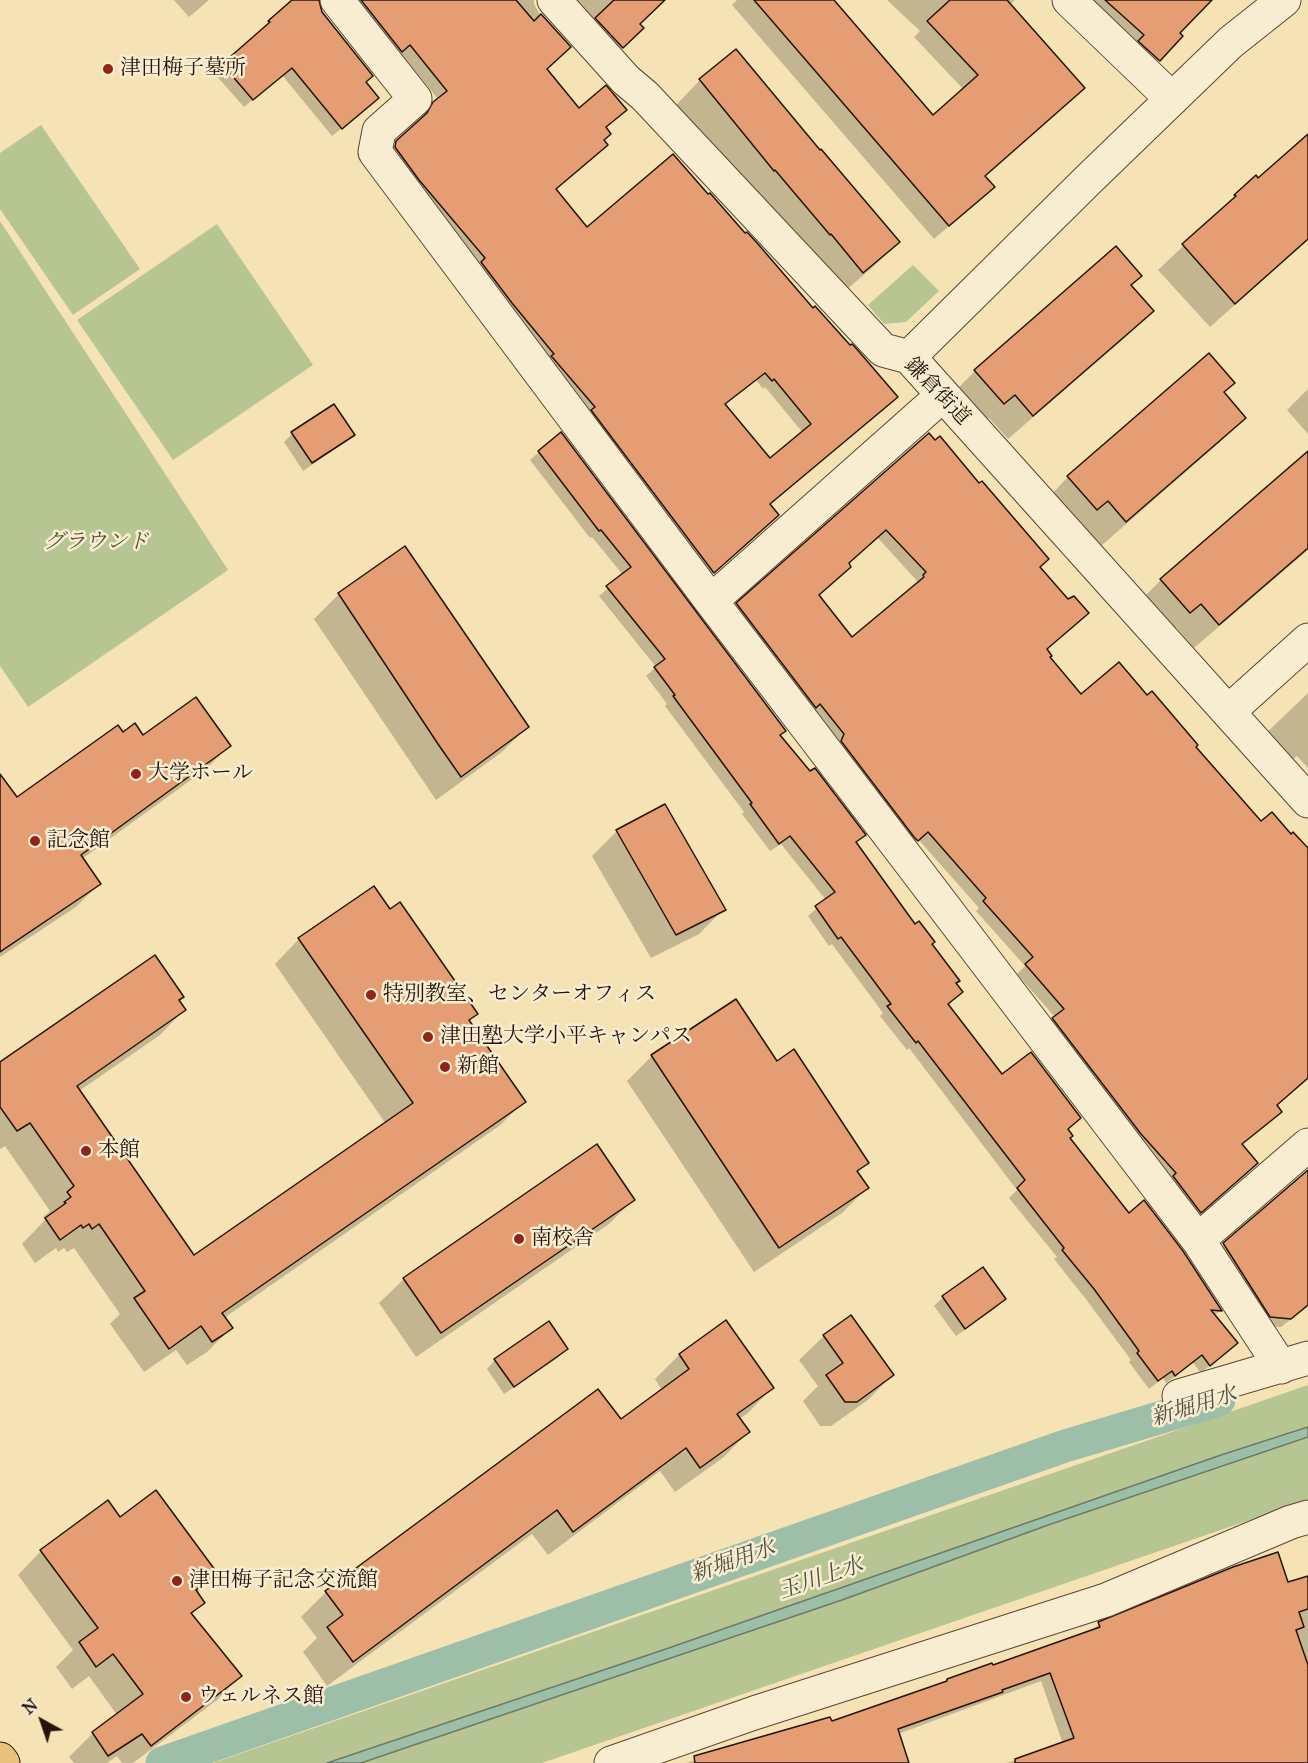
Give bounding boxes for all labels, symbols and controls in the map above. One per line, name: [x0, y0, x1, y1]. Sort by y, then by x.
place label: 津田梅子墓所: [120, 56, 246, 82]
marker: 津田梅子墓所: [101, 62, 115, 76]
street label: 鎌倉街道: [899, 353, 975, 431]
park label: グラウンド: [44, 530, 148, 556]
place label: 大学ホール: [148, 761, 253, 787]
marker: 大学ホール: [129, 767, 143, 781]
place label: 記念館: [47, 828, 110, 854]
marker: 記念館: [28, 834, 42, 848]
place label: 特別教室、センターオフィス: [383, 982, 656, 1008]
marker: 特別教室、センターオフィス: [364, 988, 378, 1002]
place label: 津田塾大学小平キャンパス: [440, 1024, 692, 1050]
marker: 津田塾大学小平キャンパス: [421, 1030, 435, 1044]
place label: 新館: [457, 1054, 499, 1080]
marker: 新館: [438, 1060, 452, 1074]
place label: 本館: [98, 1138, 140, 1164]
marker: 本館: [79, 1144, 93, 1158]
place label: 南校舎: [531, 1226, 594, 1252]
marker: 南校舎: [512, 1232, 526, 1246]
water label: 新堀用水: [1148, 1382, 1240, 1432]
water label: 新堀用水: [687, 1535, 779, 1589]
water label: 玉川上水: [775, 1552, 867, 1606]
place label: 津田梅子記念交流館: [189, 1568, 378, 1594]
marker: 津田梅子記念交流館: [170, 1574, 184, 1588]
place label: ウェルネス館: [198, 1684, 324, 1710]
marker: ウェルネス館: [179, 1690, 193, 1704]
north arrow: [12, 1691, 72, 1751]
text: N: [19, 1695, 41, 1718]

